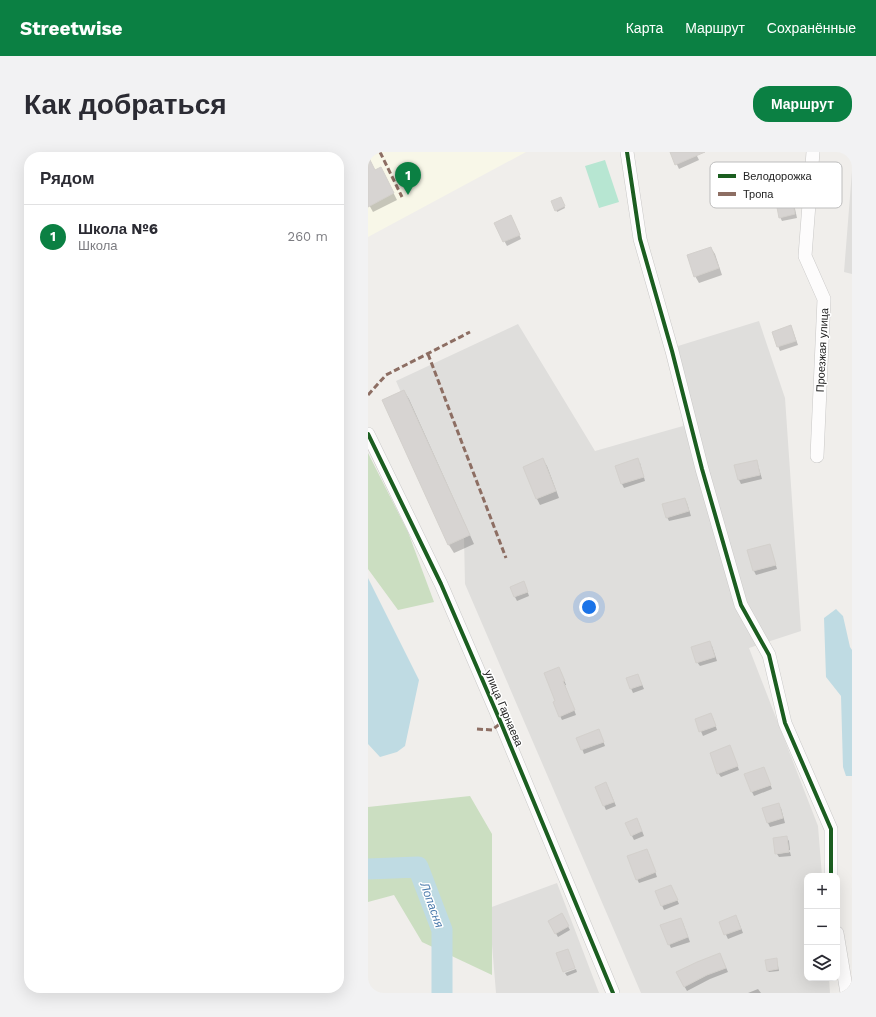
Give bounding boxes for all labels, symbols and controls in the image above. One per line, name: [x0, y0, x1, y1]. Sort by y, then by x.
text: Streetwise: [20, 17, 123, 40]
text: Карта: [626, 20, 663, 36]
text: Маршрут: [685, 20, 745, 36]
text: Сохранённые: [767, 20, 856, 36]
button: Маршрут: [753, 86, 852, 122]
text: Как добраться: [24, 88, 227, 121]
pin: 1: [395, 162, 421, 195]
legend: [710, 162, 842, 208]
text: Рядом: [40, 168, 95, 188]
text: Велодорожка: [743, 170, 813, 183]
text: Тропа: [743, 188, 774, 201]
text: Школа №6: [78, 220, 158, 238]
text: 1: [50, 229, 56, 244]
text: 260 m: [288, 229, 328, 244]
text: Школа: [78, 238, 118, 253]
street label: Проезжая улица: [814, 307, 831, 393]
your location: [579, 597, 599, 617]
street label: улица Гарнаева: [482, 668, 526, 749]
map controls: [804, 873, 840, 981]
button: +: [804, 873, 840, 909]
water label: Лопасня: [417, 879, 447, 930]
button: −: [804, 909, 840, 945]
button: layers: [804, 945, 840, 981]

